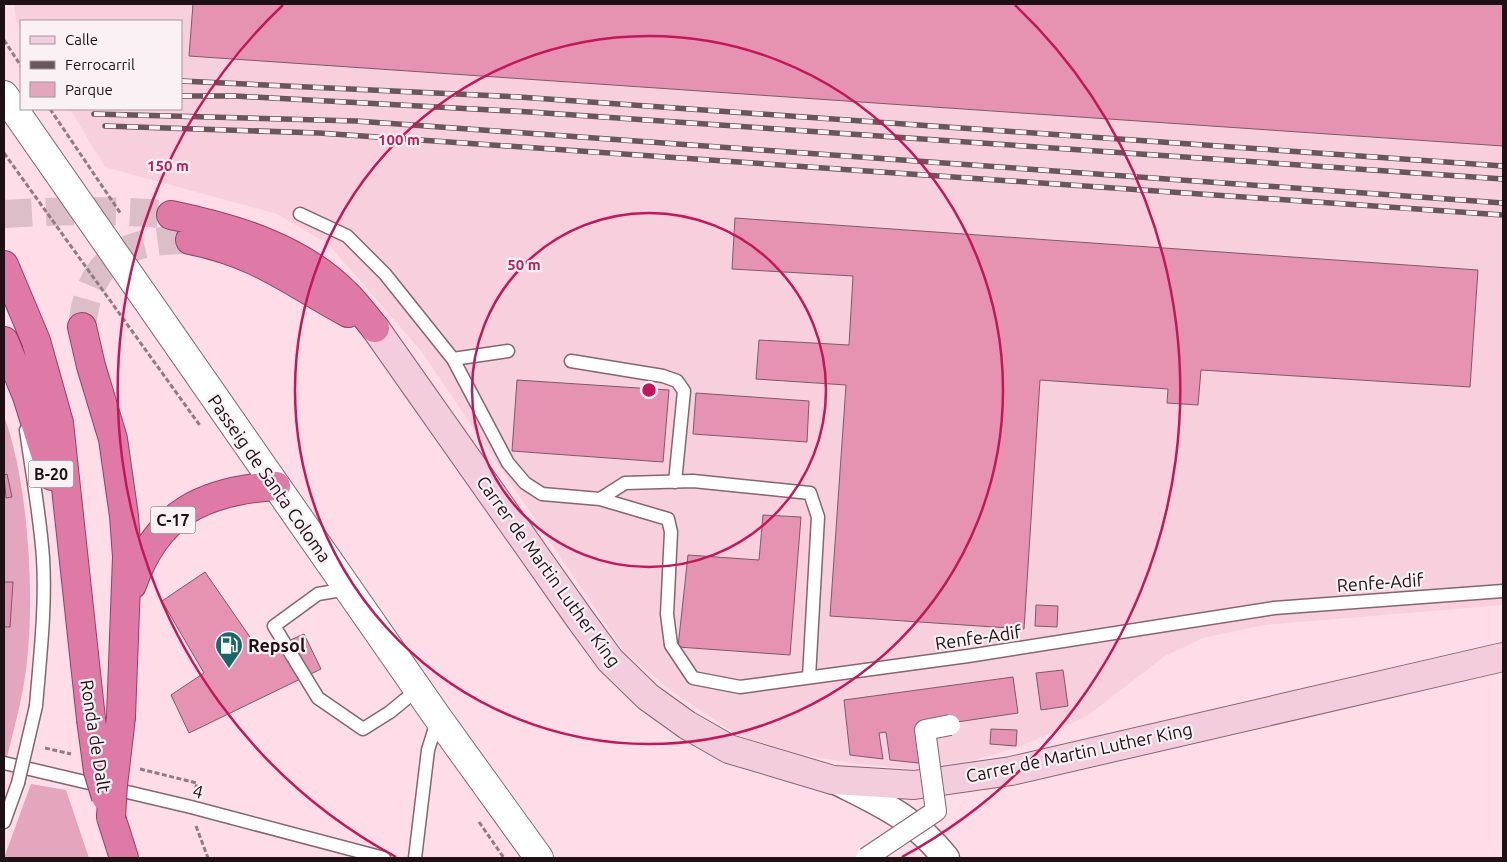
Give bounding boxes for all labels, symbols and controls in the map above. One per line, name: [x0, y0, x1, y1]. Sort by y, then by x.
legend: [20, 20, 182, 110]
text: Calle: [65, 31, 98, 48]
text: Ferrocarril: [65, 56, 135, 73]
text: Parque: [65, 81, 113, 98]
text: 100 m: [378, 131, 420, 148]
text: 150 m: [147, 157, 189, 174]
text: 50 m: [507, 256, 541, 273]
centre of rings: [640, 381, 658, 399]
street label: Passeig de Santa Coloma: [205, 390, 335, 566]
road number: B-20: [28, 460, 74, 488]
street label: Carrer de Martin Luther King: [473, 472, 625, 670]
road number: C-17: [150, 506, 196, 534]
street label: Renfe-Adif: [1336, 569, 1424, 595]
street label: Renfe-Adif: [934, 621, 1023, 653]
fuel station icon: Repsol: [214, 630, 244, 669]
place label: Repsol: [248, 635, 306, 655]
street label: Ronda de Dalt: [77, 678, 115, 794]
street label: Carrer de Martin Luther King: [964, 718, 1194, 786]
street label: 4: [191, 780, 205, 802]

